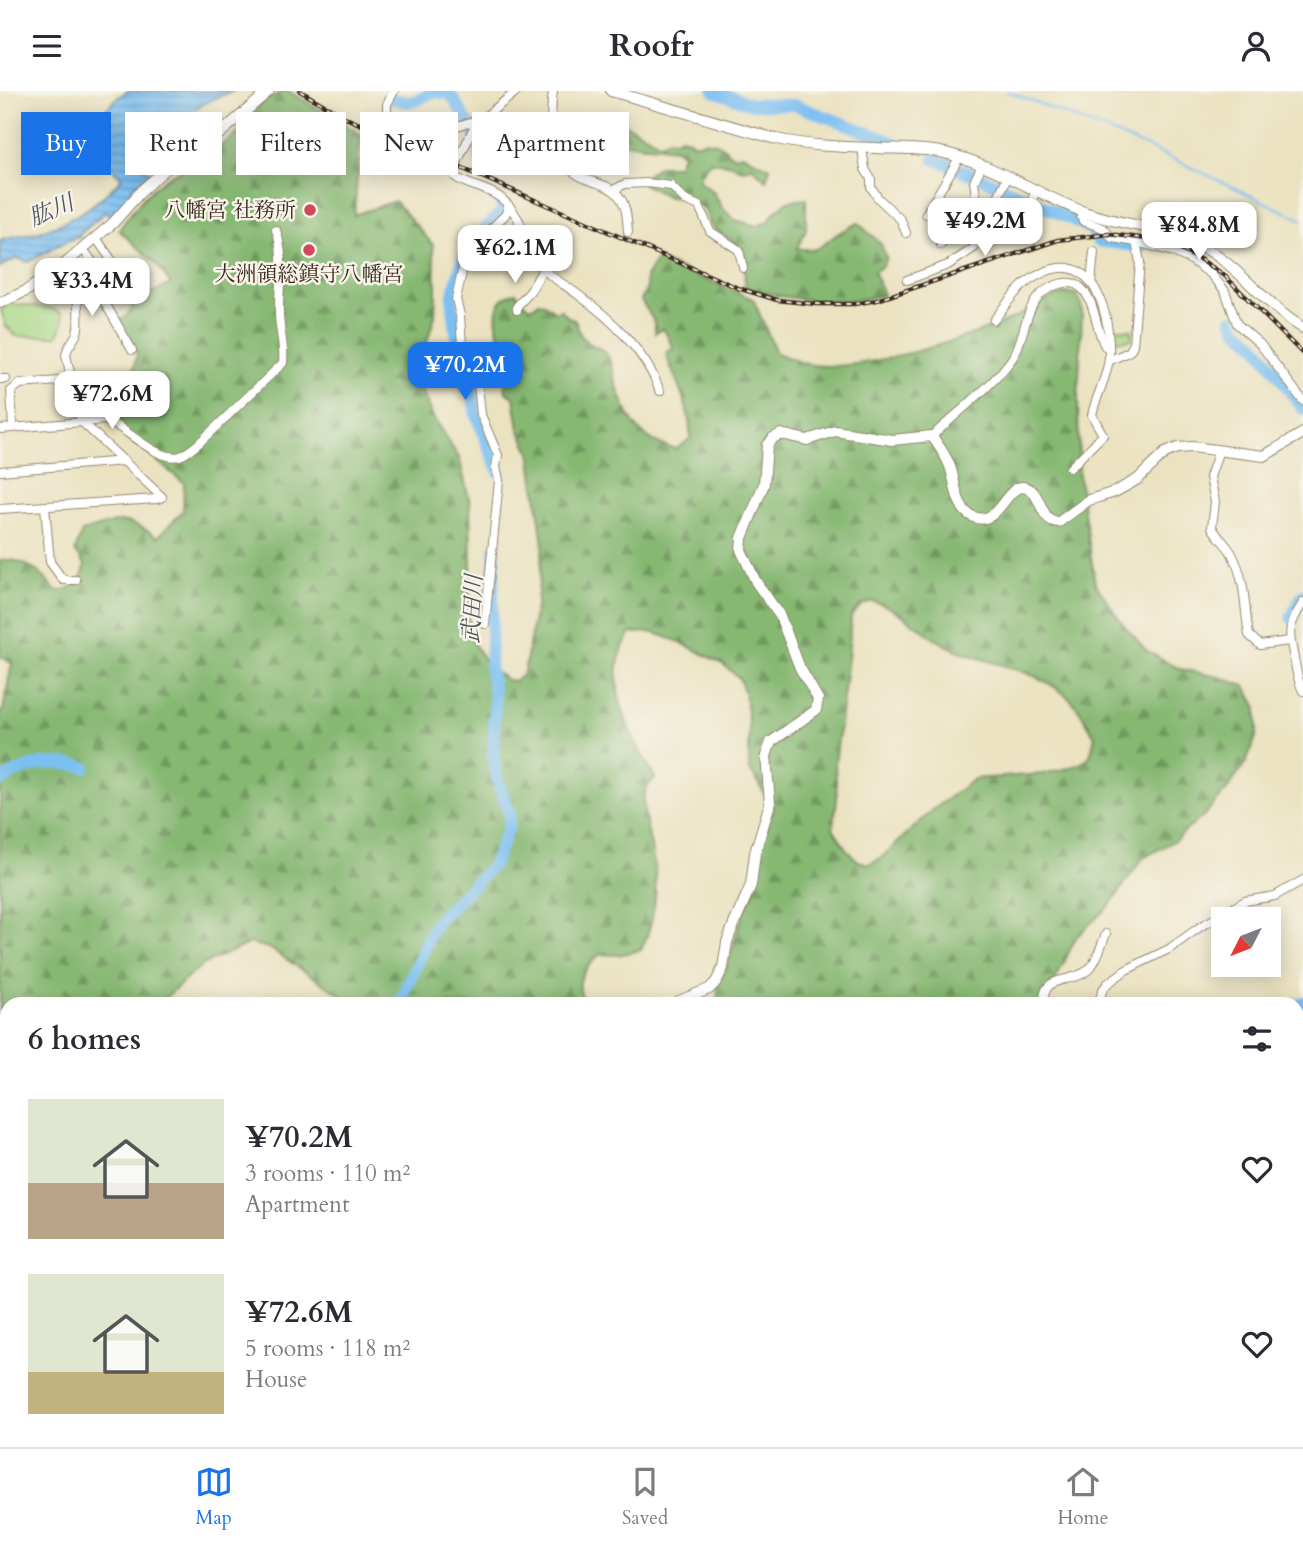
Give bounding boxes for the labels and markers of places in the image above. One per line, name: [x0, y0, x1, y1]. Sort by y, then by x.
place label: 八幡宮 社務所: [164, 196, 296, 225]
pin: ¥49.2M: [928, 199, 1042, 258]
marker: 八幡宮 社務所: [302, 202, 318, 218]
pin: ¥84.8M: [1142, 202, 1256, 262]
pin: ¥62.1M: [458, 225, 572, 285]
marker: 大洲領総鎮守八幡宮: [301, 242, 317, 258]
pin: ¥33.4M: [35, 259, 149, 318]
place label: 大洲領総鎮守八幡宮: [215, 260, 404, 289]
pin: ¥70.2M: [408, 343, 522, 402]
pin: ¥72.6M: [55, 371, 169, 431]

